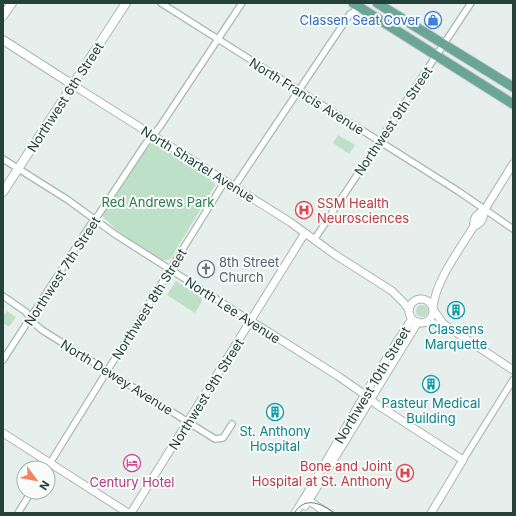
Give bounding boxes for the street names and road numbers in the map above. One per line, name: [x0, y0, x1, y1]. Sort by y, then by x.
street label: Northwest 6th Street: [24, 39, 106, 155]
street label: North Francis Avenue: [247, 54, 367, 138]
street label: Northwest 9th Street: [351, 64, 435, 178]
street label: North Shartel Avenue: [138, 123, 258, 205]
street label: Northwest 7th Street: [21, 213, 103, 329]
street label: Northwest 8th Street: [108, 246, 190, 362]
street label: North Lee Avenue: [182, 273, 284, 347]
street label: Northwest 10th Street: [331, 324, 413, 446]
street label: North Dewey Avenue: [58, 336, 176, 418]
street label: Northwest 9th Street: [165, 336, 247, 452]

